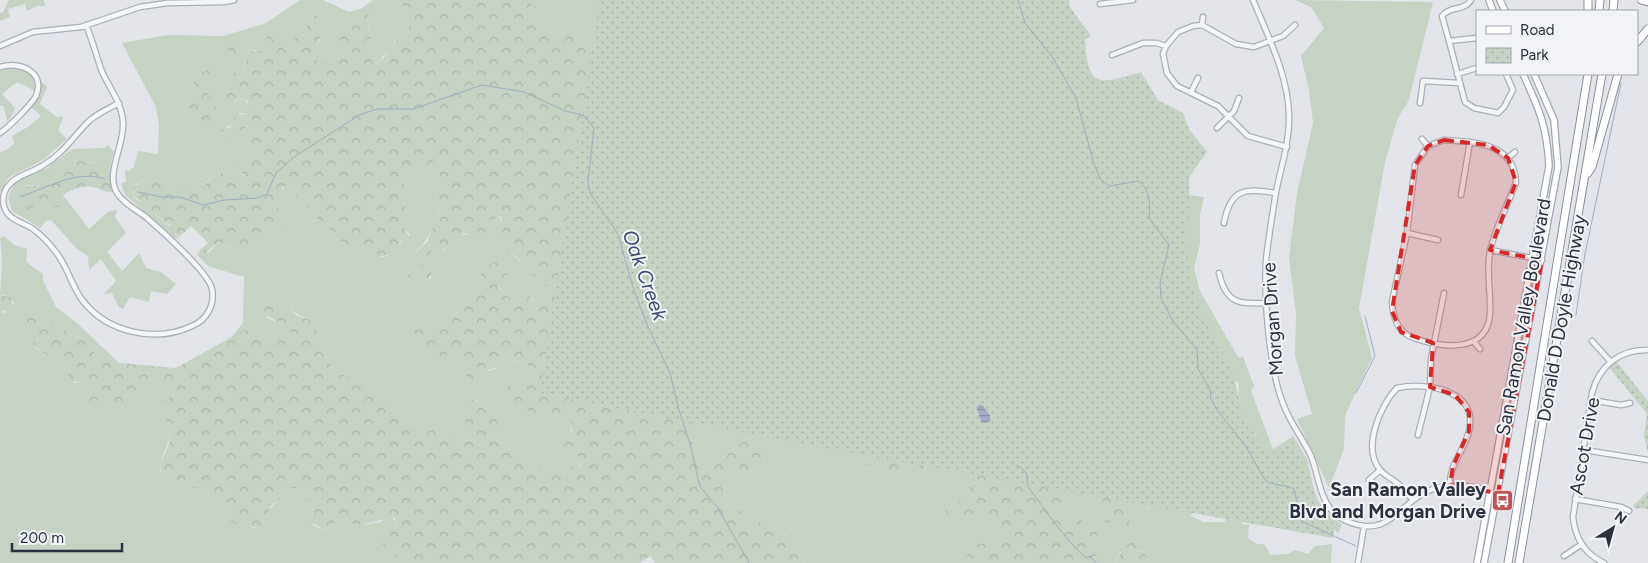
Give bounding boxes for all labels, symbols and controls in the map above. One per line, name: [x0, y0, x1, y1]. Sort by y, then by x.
legend: [1476, 10, 1638, 75]
text: Road: [1520, 21, 1555, 39]
text: Park: [1520, 46, 1549, 64]
street label: San Ramon Valley Boulevard: [1491, 197, 1556, 437]
street label: Donald D Doyle Highway: [1532, 213, 1591, 423]
water label: Oak Creek: [618, 226, 673, 325]
street label: Morgan Drive: [1257, 262, 1288, 376]
street label: Ascot Drive: [1565, 395, 1604, 497]
place label: San Ramon Valley Blvd and Morgan Drive: [1289, 478, 1486, 523]
bus stop icon: San Ramon Valley Blvd and Morgan Drive: [1490, 488, 1514, 512]
north arrow: [1588, 503, 1638, 553]
text: N: [1611, 508, 1630, 528]
scale bar: [12, 520, 122, 552]
text: 200 m: [20, 529, 64, 547]

